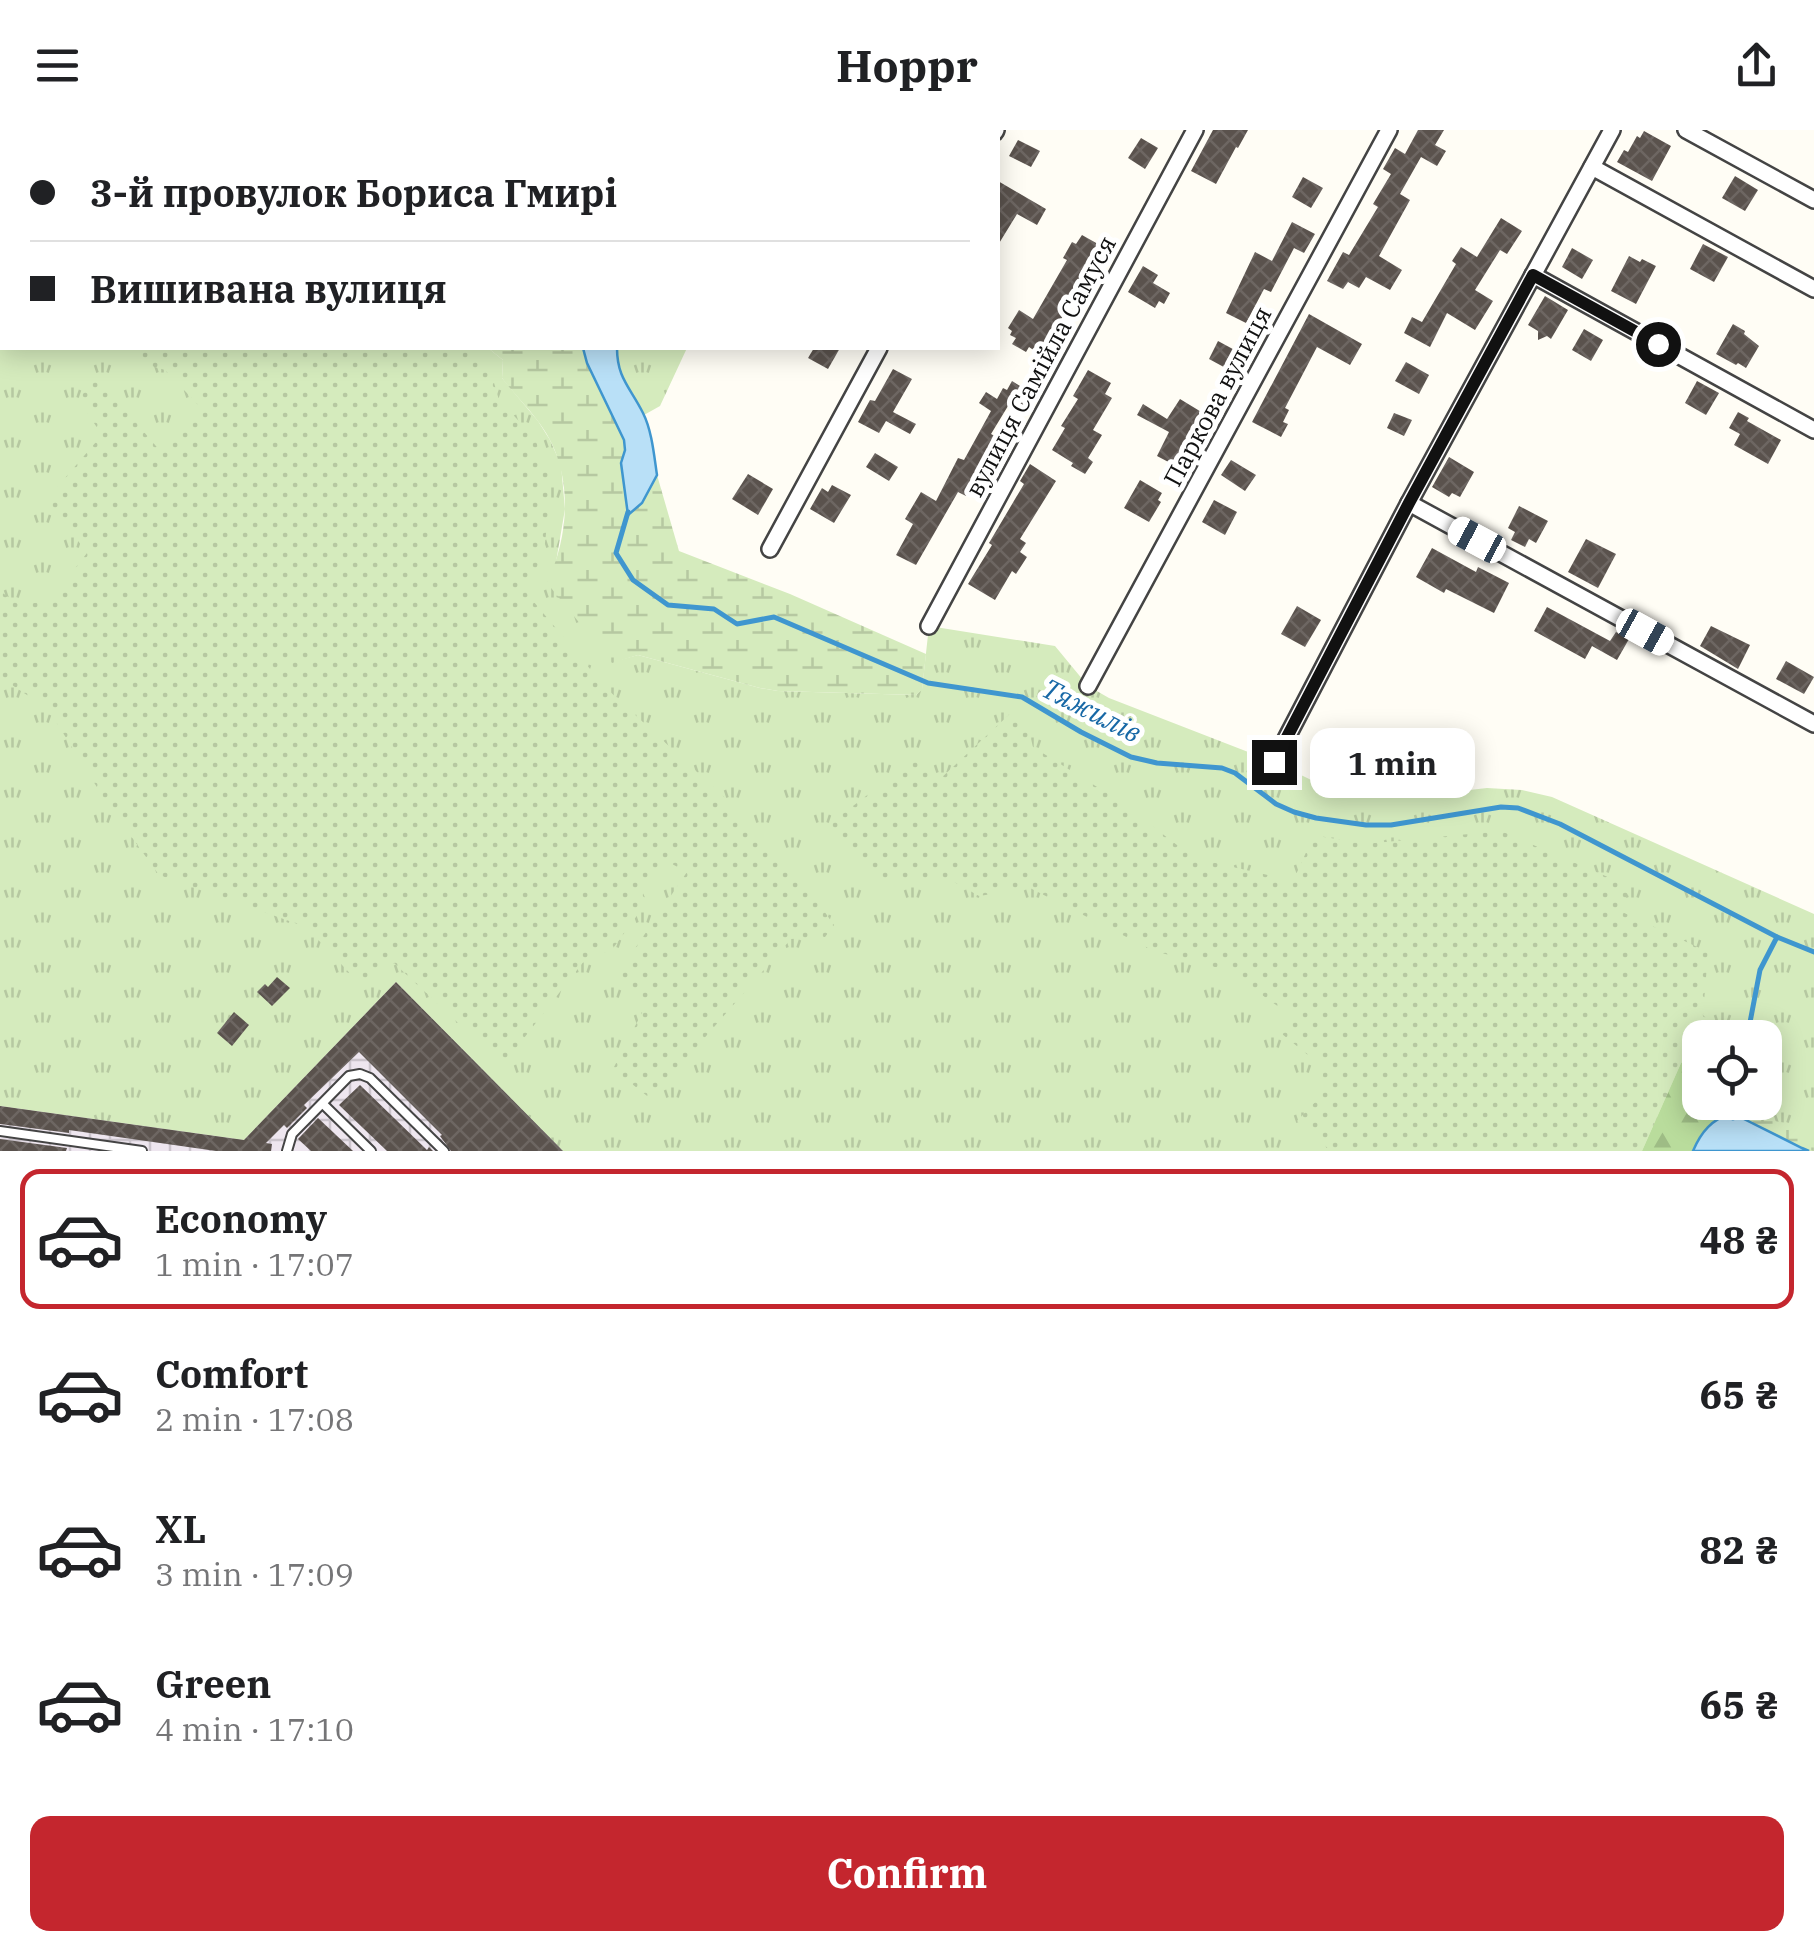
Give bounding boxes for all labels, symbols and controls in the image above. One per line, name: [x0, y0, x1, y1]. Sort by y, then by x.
text: Hoppr: [836, 36, 978, 94]
icon: menu: [30, 38, 85, 93]
icon: share: [1729, 38, 1784, 93]
text: 3-й провулок Бориса Гмирі: [90, 168, 617, 217]
street label: вулиця Самійла Самуся: [957, 230, 1123, 502]
text: Вишивана вулиця: [90, 264, 447, 313]
street label: Паркова вулиця: [1156, 300, 1278, 492]
route start: [1636, 322, 1681, 367]
car: [1443, 513, 1511, 567]
car: [1611, 604, 1679, 660]
water label: Тяжилів: [1036, 669, 1148, 751]
callout: 1 min: [1309, 727, 1474, 797]
route end: [1252, 740, 1297, 785]
text: 1 min: [1348, 742, 1437, 784]
map controls: [1682, 1020, 1782, 1120]
button: locate: [1682, 1020, 1782, 1120]
icon: car: [35, 1194, 125, 1284]
text: Economy: [155, 1194, 327, 1243]
text: 48 ₴: [1700, 1215, 1779, 1264]
text: 1 min · 17:07: [155, 1243, 354, 1285]
icon: car: [35, 1349, 125, 1439]
text: Comfort: [155, 1349, 308, 1398]
text: 65 ₴: [1700, 1370, 1779, 1419]
text: 2 min · 17:08: [155, 1398, 354, 1440]
icon: car: [35, 1504, 125, 1594]
text: XL: [155, 1504, 206, 1553]
text: 82 ₴: [1700, 1525, 1779, 1574]
text: 3 min · 17:09: [155, 1553, 354, 1595]
icon: car: [35, 1659, 125, 1749]
text: Green: [155, 1659, 271, 1708]
text: 65 ₴: [1700, 1680, 1779, 1729]
text: 4 min · 17:10: [155, 1708, 354, 1750]
button: Confirm: [30, 1816, 1784, 1931]

